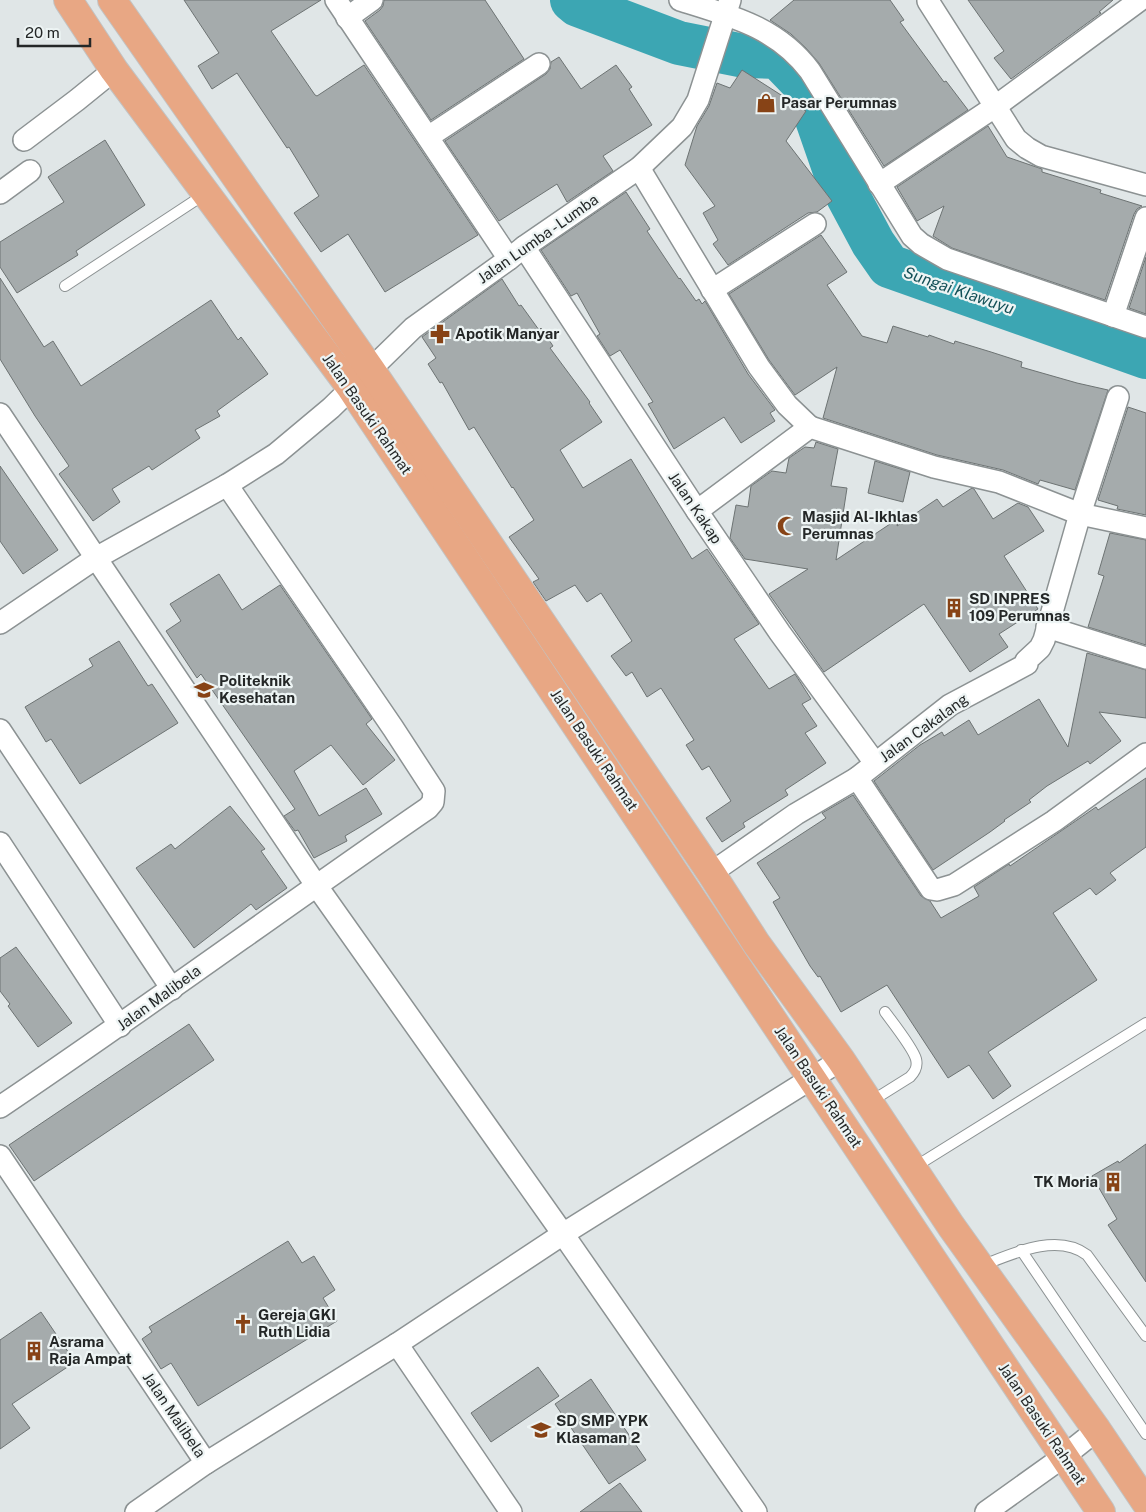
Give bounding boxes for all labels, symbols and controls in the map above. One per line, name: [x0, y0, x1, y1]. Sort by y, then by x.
scale bar: [18, 15, 90, 47]
text: 20 m: [25, 24, 60, 41]
shop icon: Pasar Perumnas: [755, 92, 777, 114]
place label: Pasar Perumnas: [781, 94, 897, 111]
street label: Jalan Lumba - Lumba: [474, 191, 601, 287]
water label: Sungai Klawuyu: [901, 263, 1017, 318]
pharmacy icon: Apotik Manyar: [429, 323, 451, 345]
place label: Apotik Manyar: [455, 325, 559, 342]
street label: Jalan Basuki Rahmat: [319, 350, 416, 477]
street label: Jalan Kakap: [665, 469, 726, 547]
place label: Masjid Al-Ikhlas Perumnas: [802, 508, 918, 542]
mosque icon: Masjid Al-Ikhlas Perumnas: [776, 515, 798, 537]
place label: SD INPRES 109 Perumnas: [969, 590, 1070, 624]
building icon: SD INPRES 109 Perumnas: [943, 597, 965, 619]
place label: Politeknik Kesehatan: [219, 672, 295, 706]
school or university icon: Politeknik Kesehatan: [193, 679, 215, 701]
street label: Jalan Basuki Rahmat: [547, 686, 642, 814]
street label: Jalan Cakalang: [876, 690, 971, 765]
street label: Jalan Malibela: [114, 962, 204, 1034]
street label: Jalan Basuki Rahmat: [771, 1023, 866, 1151]
building icon: TK Moria: [1102, 1171, 1124, 1193]
place label: TK Moria: [1034, 1173, 1098, 1190]
place label: Gereja GKI Ruth Lidia: [258, 1306, 336, 1340]
church icon: Gereja GKI Ruth Lidia: [232, 1313, 254, 1335]
place label: Asrama Raja Ampat: [49, 1333, 132, 1367]
building icon: Asrama Raja Ampat: [23, 1340, 45, 1362]
street label: Jalan Basuki Rahmat: [995, 1360, 1090, 1488]
street label: Jalan Malibela: [140, 1369, 209, 1461]
place label: SD SMP YPK Klasaman 2: [556, 1412, 649, 1446]
school or university icon: SD SMP YPK Klasaman 2: [530, 1419, 552, 1441]

